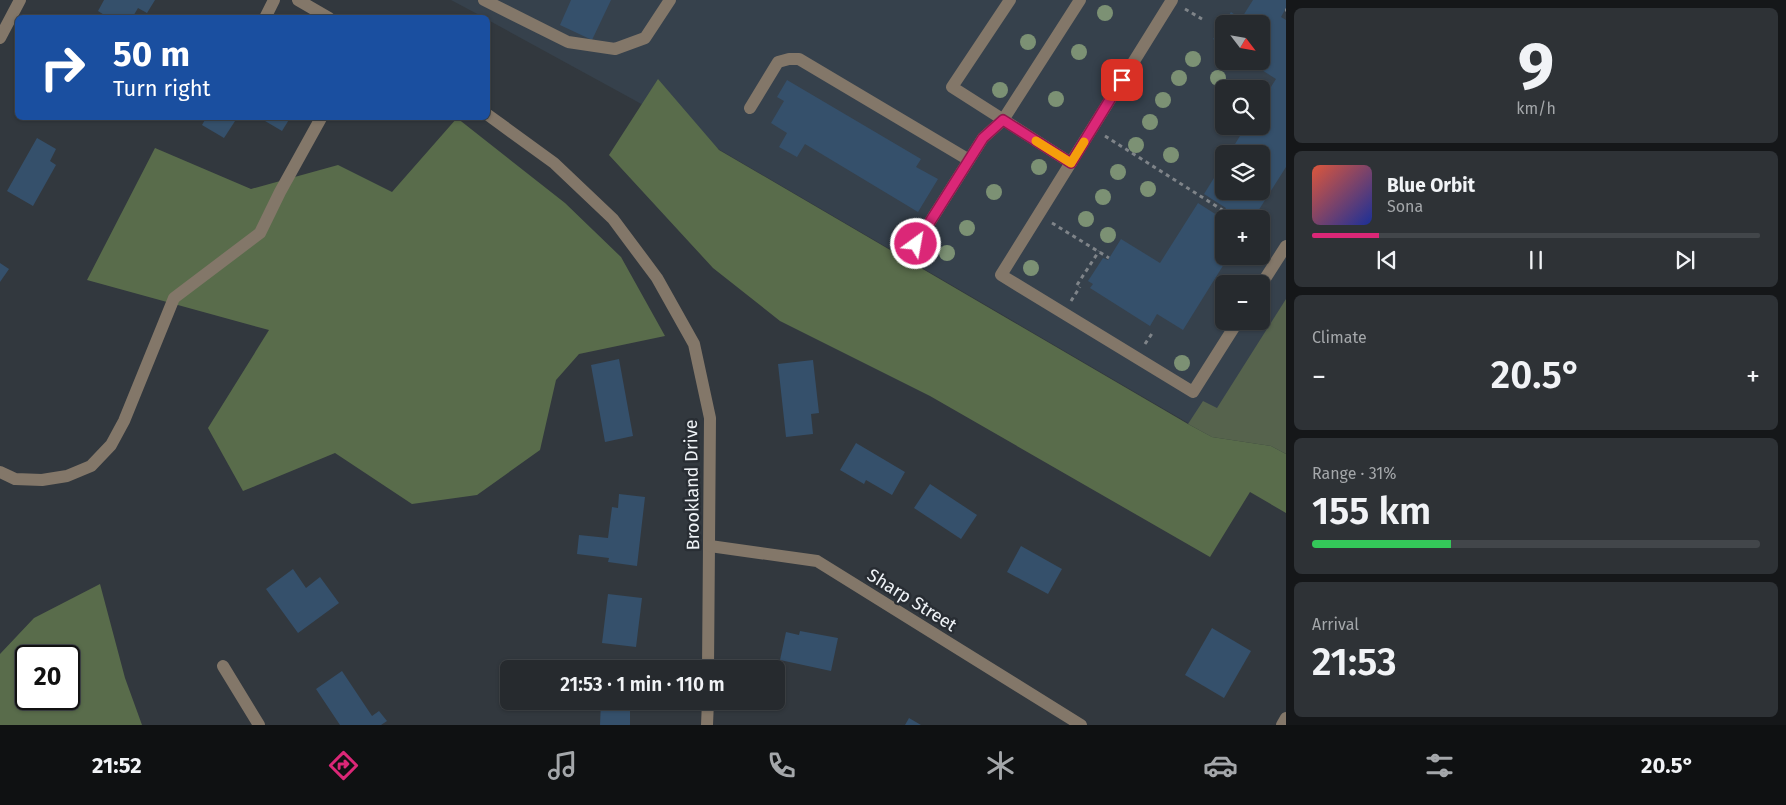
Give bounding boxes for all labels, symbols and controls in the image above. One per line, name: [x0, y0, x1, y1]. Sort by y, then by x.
north arrow: [1215, 15, 1270, 70]
map controls: [1215, 15, 1270, 330]
text: 9: [1518, 27, 1554, 105]
text: 50 m: [113, 33, 190, 75]
icon: right: [30, 35, 95, 100]
pin: [1101, 59, 1143, 101]
icon: arrive: [1108, 66, 1136, 94]
text: Turn right: [113, 75, 210, 102]
button: search: [1215, 80, 1270, 135]
text: km/h: [1516, 99, 1556, 118]
button: layers: [1215, 145, 1270, 200]
text: Blue Orbit: [1387, 174, 1475, 197]
text: Sona: [1387, 197, 1423, 216]
button: +: [1215, 210, 1270, 265]
position arrow: [889, 217, 941, 269]
icon: previous: [1373, 246, 1401, 274]
icon: pause: [1522, 246, 1550, 274]
icon: next: [1671, 246, 1699, 274]
button: −: [1215, 275, 1270, 330]
text: Climate: [1312, 328, 1367, 347]
text: 20.5°: [1491, 352, 1581, 398]
text: −: [1312, 360, 1326, 393]
text: +: [1746, 360, 1760, 393]
street label: Brookland Drive: [680, 419, 704, 551]
text: Range · 31%: [1312, 464, 1396, 483]
text: 155 km: [1312, 488, 1431, 534]
street label: Sharp Street: [863, 564, 961, 636]
text: Arrival: [1312, 615, 1359, 634]
text: 21:53: [1312, 639, 1397, 685]
speed limit sign: 20: [15, 645, 80, 710]
text: 21:53 · 1 min · 110 m: [560, 673, 725, 696]
icon: directions: [326, 748, 361, 783]
icon: music: [545, 748, 580, 783]
icon: phone: [764, 748, 799, 783]
icon: climate: [983, 748, 1018, 783]
icon: car: [1203, 748, 1238, 783]
icon: filters: [1422, 748, 1457, 783]
text: 21:52: [92, 752, 142, 779]
text: 20.5°: [1641, 752, 1694, 779]

